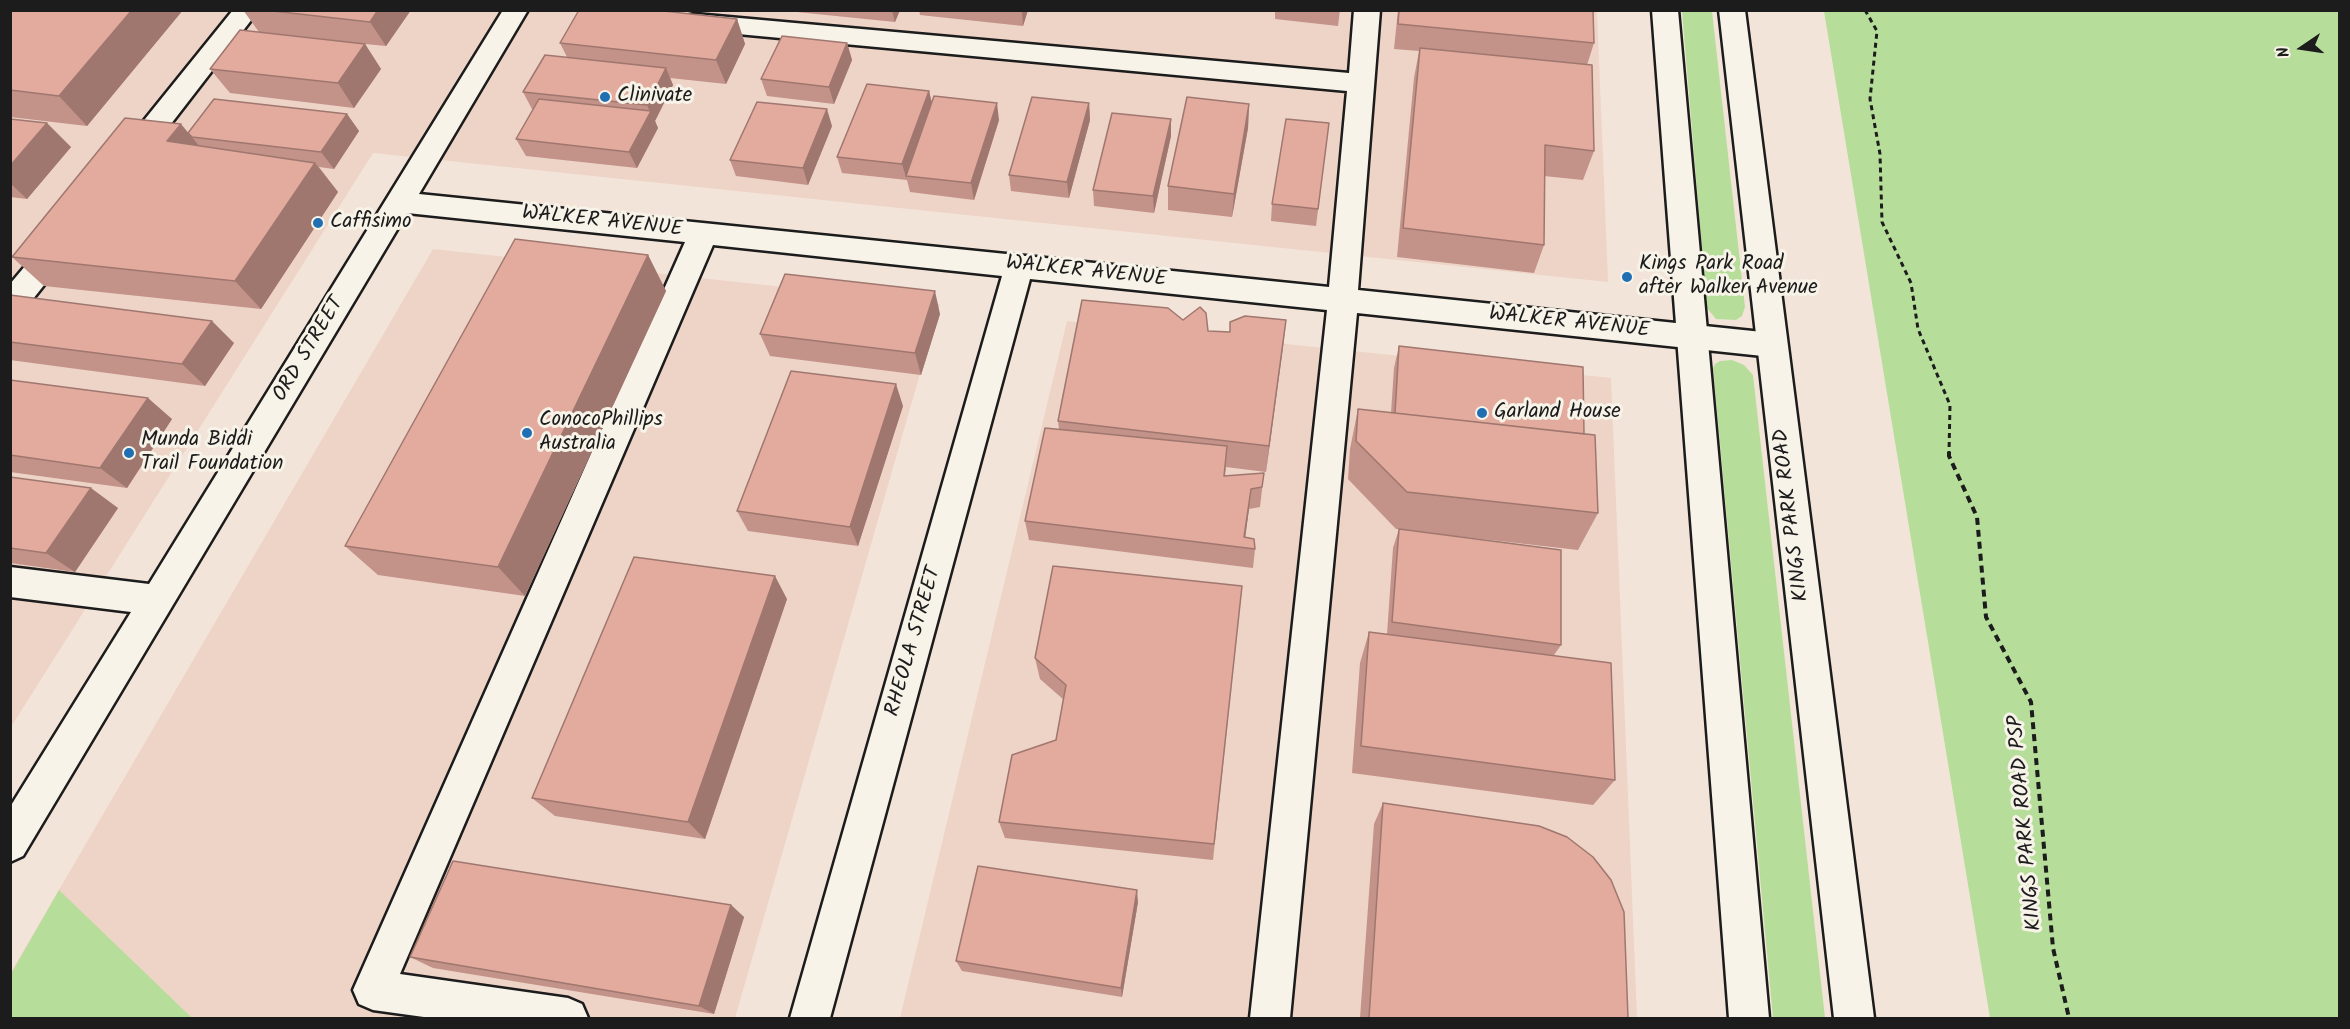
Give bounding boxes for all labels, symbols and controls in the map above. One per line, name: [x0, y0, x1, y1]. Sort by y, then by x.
north arrow: [2272, 18, 2332, 78]
text: N: [2271, 44, 2297, 60]
place label: Clinivate: [617, 84, 692, 110]
marker: Clinivate: [598, 90, 612, 104]
street label: WALKER AVENUE: [520, 202, 684, 244]
place label: Caffisimo: [330, 210, 412, 236]
marker: Caffisimo: [311, 216, 325, 230]
street label: WALKER AVENUE: [1004, 252, 1168, 294]
place label: Kings Park Road after Walker Avenue: [1639, 252, 1818, 302]
marker: Kings Park Road after Walker Avenue: [1620, 270, 1634, 284]
street label: ORD STREET: [269, 293, 351, 407]
street label: WALKER AVENUE: [1487, 303, 1651, 345]
place label: Garland House: [1494, 400, 1621, 426]
marker: Garland House: [1475, 406, 1489, 420]
place label: ConocoPhillips Australia: [539, 408, 663, 458]
marker: ConocoPhillips Australia: [520, 426, 534, 440]
street label: KINGS PARK ROAD: [1770, 427, 1816, 603]
place label: Munda Biddi Trail Foundation: [141, 428, 284, 478]
marker: Munda Biddi Trail Foundation: [122, 446, 136, 460]
street label: RHEOLA STREET: [882, 564, 948, 720]
street label: KINGS PARK ROAD PSP: [2005, 714, 2049, 932]

